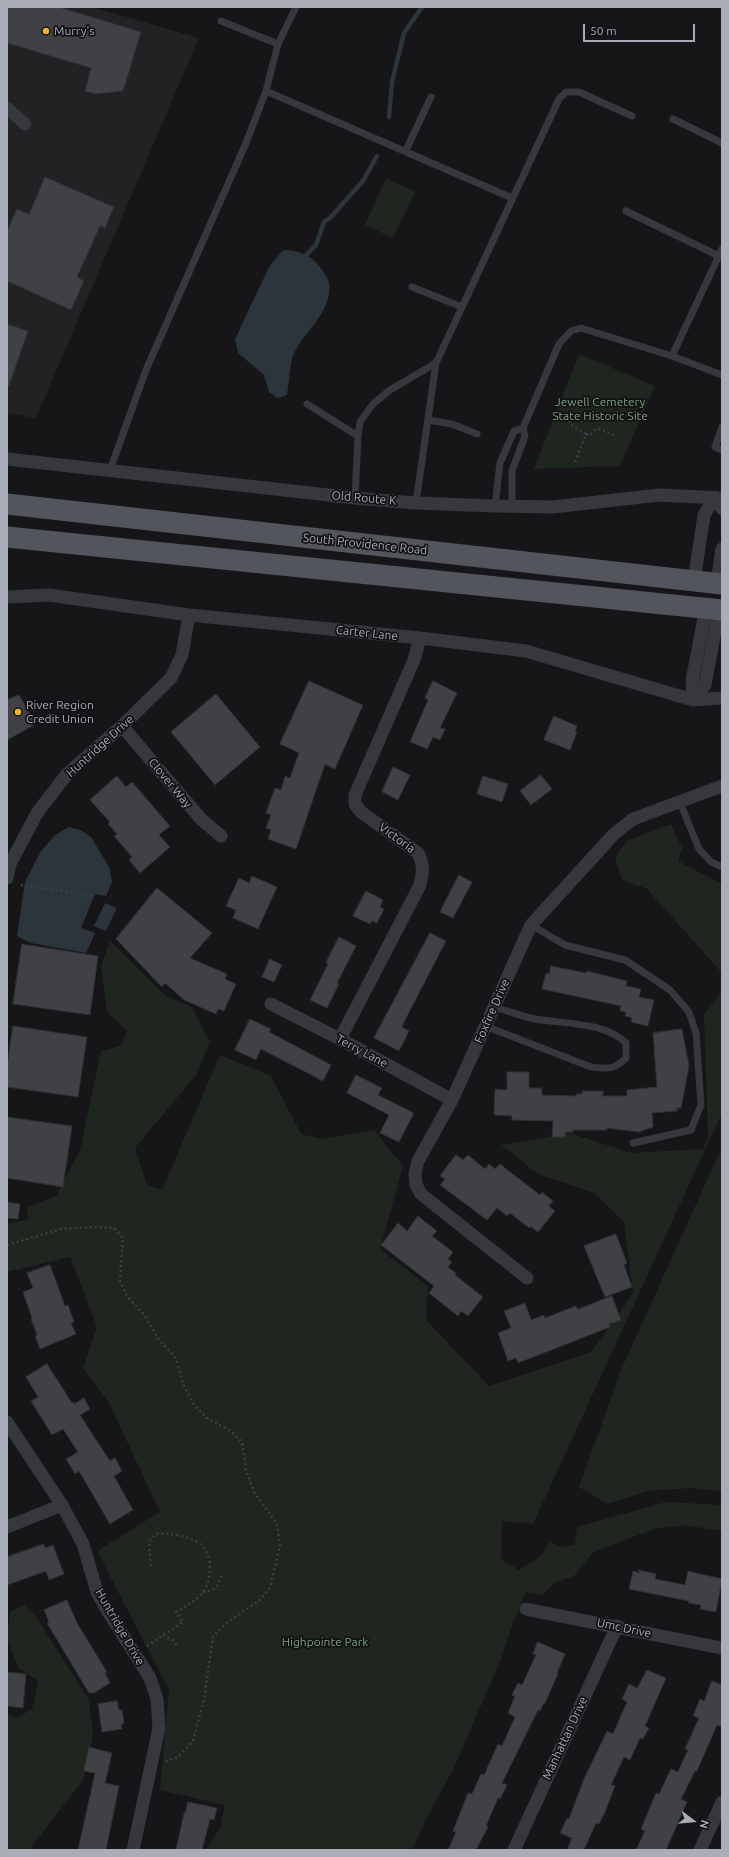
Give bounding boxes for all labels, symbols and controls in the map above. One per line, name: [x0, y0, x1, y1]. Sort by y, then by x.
scale bar: [585, 16, 697, 42]
place label: Murry's: [54, 24, 95, 38]
text: 50 m: [590, 24, 617, 37]
marker: Murry's: [41, 26, 51, 36]
park label: Jewell Cemetery State Historic Site: [552, 395, 648, 423]
street label: Old Route K: [331, 488, 397, 508]
street label: South Providence Road: [302, 530, 428, 558]
street label: Carter Lane: [335, 623, 399, 643]
place label: River Region Credit Union: [26, 698, 94, 726]
marker: River Region Credit Union: [13, 707, 23, 717]
street label: Huntridge Drive: [63, 712, 137, 780]
street label: Clover Way: [145, 755, 195, 811]
street label: Victoria: [376, 820, 418, 856]
street label: Foxfire Drive: [471, 977, 513, 1045]
street label: Terry Lane: [334, 1031, 390, 1071]
street label: Huntridge Drive: [92, 1586, 148, 1668]
street label: Umc Drive: [595, 1615, 653, 1641]
park label: Highpointe Park: [282, 1635, 368, 1649]
street label: Manhattan Drive: [539, 1694, 591, 1782]
north arrow: [673, 1801, 713, 1841]
text: N: [698, 1819, 711, 1830]

